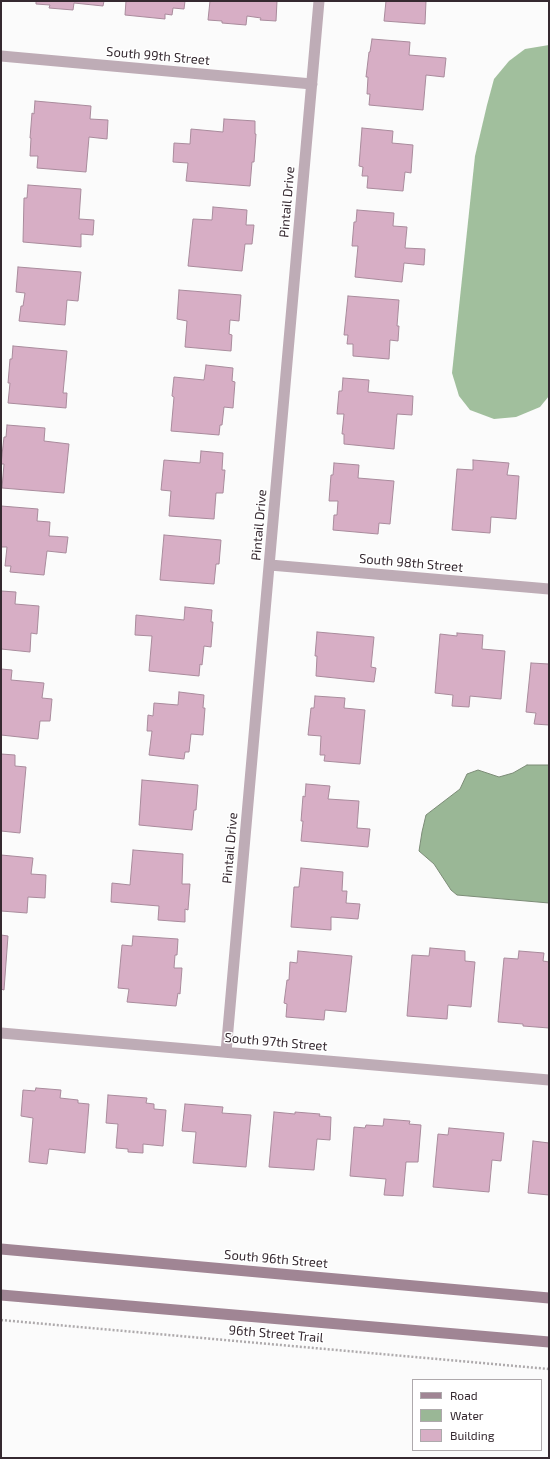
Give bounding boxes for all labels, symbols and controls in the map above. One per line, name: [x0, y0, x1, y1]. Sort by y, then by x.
street label: South 99th Street: [106, 44, 210, 68]
street label: Pintail Drive: [276, 166, 298, 238]
street label: Pintail Drive: [248, 489, 270, 561]
street label: South 98th Street: [358, 551, 464, 575]
street label: Pintail Drive: [219, 812, 241, 884]
street label: South 97th Street: [224, 1030, 328, 1054]
street label: South 96th Street: [224, 1247, 328, 1271]
street label: 96th Street Trail: [228, 1322, 324, 1346]
legend: [412, 1379, 542, 1451]
text: Road: [450, 1388, 478, 1402]
text: Water: [450, 1408, 484, 1422]
text: Building: [450, 1428, 494, 1442]

